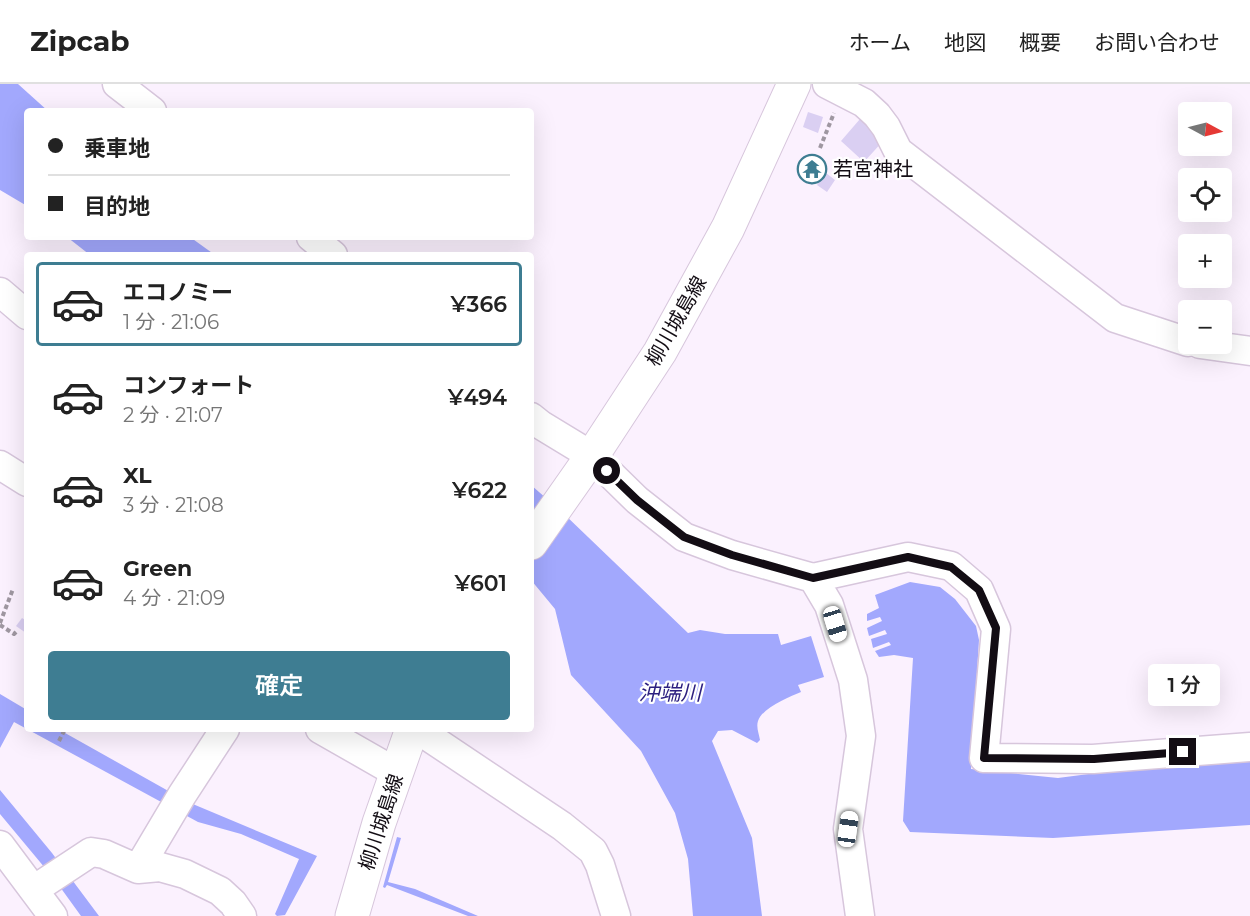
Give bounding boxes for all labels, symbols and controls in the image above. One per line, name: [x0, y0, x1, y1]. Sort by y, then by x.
text: Zipcab: [30, 24, 130, 58]
text: ホーム: [849, 30, 911, 55]
text: 地図: [944, 30, 986, 55]
text: 概要: [1019, 30, 1061, 55]
text: お問い合わせ: [1094, 30, 1220, 55]
north arrow: [1178, 102, 1232, 156]
map controls: [1178, 102, 1232, 354]
text: 乗車地: [84, 135, 150, 162]
temple icon: 若宮神社: [796, 153, 828, 185]
place label: 若宮神社: [833, 157, 913, 181]
button: locate: [1178, 168, 1232, 222]
text: 目的地: [84, 193, 150, 220]
button: +: [1178, 234, 1232, 288]
street label: 柳川城島線: [641, 272, 711, 370]
icon: car: [51, 277, 105, 331]
text: エコノミー: [123, 279, 233, 306]
text: ¥366: [451, 291, 507, 318]
button: −: [1178, 300, 1232, 354]
text: 1 分 · 21:06: [123, 310, 219, 334]
icon: car: [51, 370, 105, 424]
text: コンフォート: [123, 372, 254, 399]
text: ¥494: [448, 384, 507, 411]
text: 2 分 · 21:07: [123, 403, 223, 427]
route start: [593, 457, 620, 484]
text: XL: [123, 462, 152, 489]
icon: car: [51, 463, 105, 517]
text: ¥622: [452, 477, 507, 504]
text: 3 分 · 21:08: [123, 493, 224, 517]
text: Green: [123, 555, 192, 582]
icon: car: [51, 556, 105, 610]
text: ¥601: [454, 570, 507, 597]
text: 4 分 · 21:09: [123, 586, 225, 610]
car: [821, 604, 849, 644]
button: 確定: [48, 651, 510, 720]
callout: 1 分: [1147, 665, 1219, 707]
text: 1 分: [1167, 673, 1201, 697]
water label: 沖端川: [639, 680, 703, 705]
route end: [1169, 738, 1196, 765]
street label: 柳川城島線: [354, 771, 408, 873]
car: [837, 810, 859, 848]

